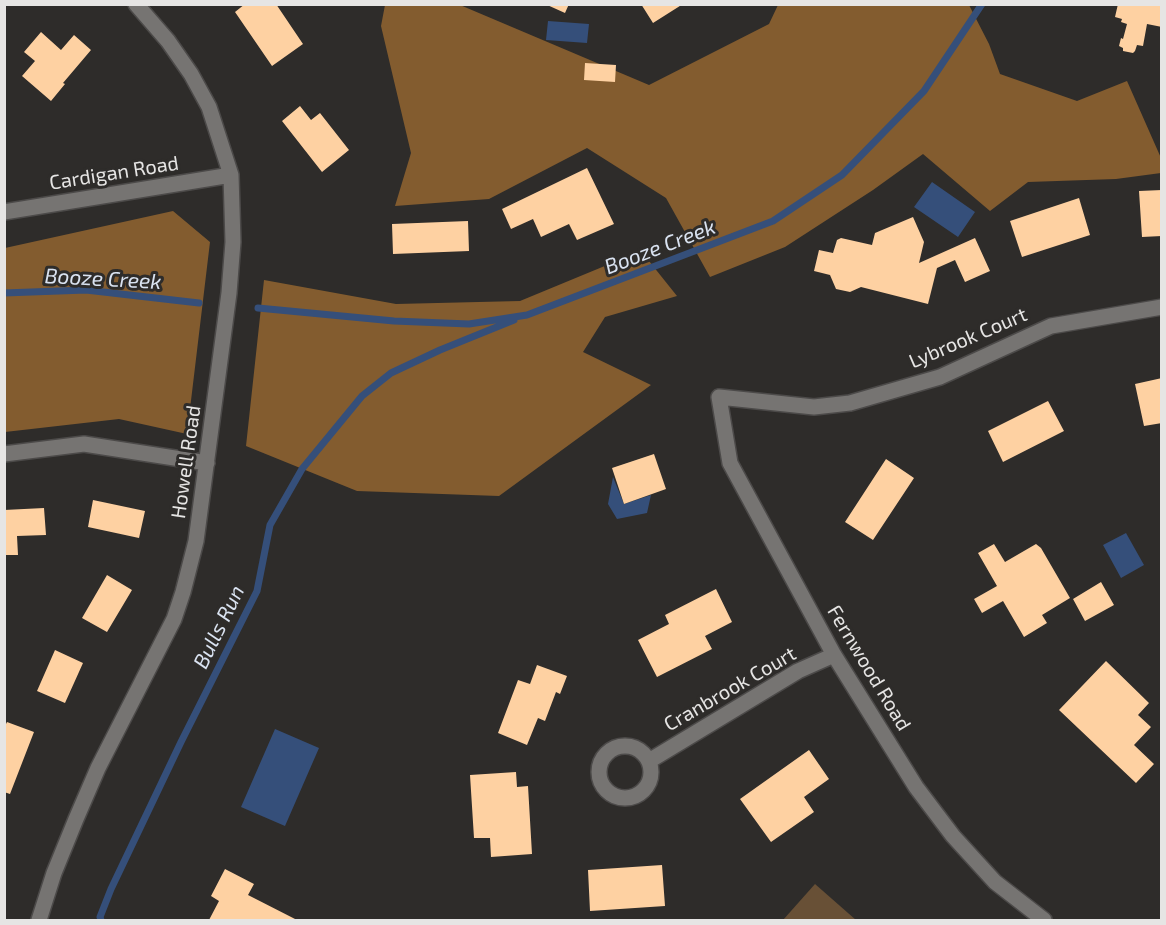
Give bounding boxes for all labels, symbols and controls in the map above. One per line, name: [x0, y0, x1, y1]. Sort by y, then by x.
street label: Cardigan Road: [48, 151, 180, 195]
water label: Booze Creek: [601, 214, 719, 280]
water label: Booze Creek: [44, 263, 162, 295]
street label: Lybrook Court: [905, 302, 1031, 374]
street label: Howell Road: [166, 404, 206, 520]
water label: Bulls Run: [188, 581, 250, 673]
street label: Fernwood Road: [822, 601, 916, 735]
street label: Cranbrook Court: [660, 642, 800, 736]

